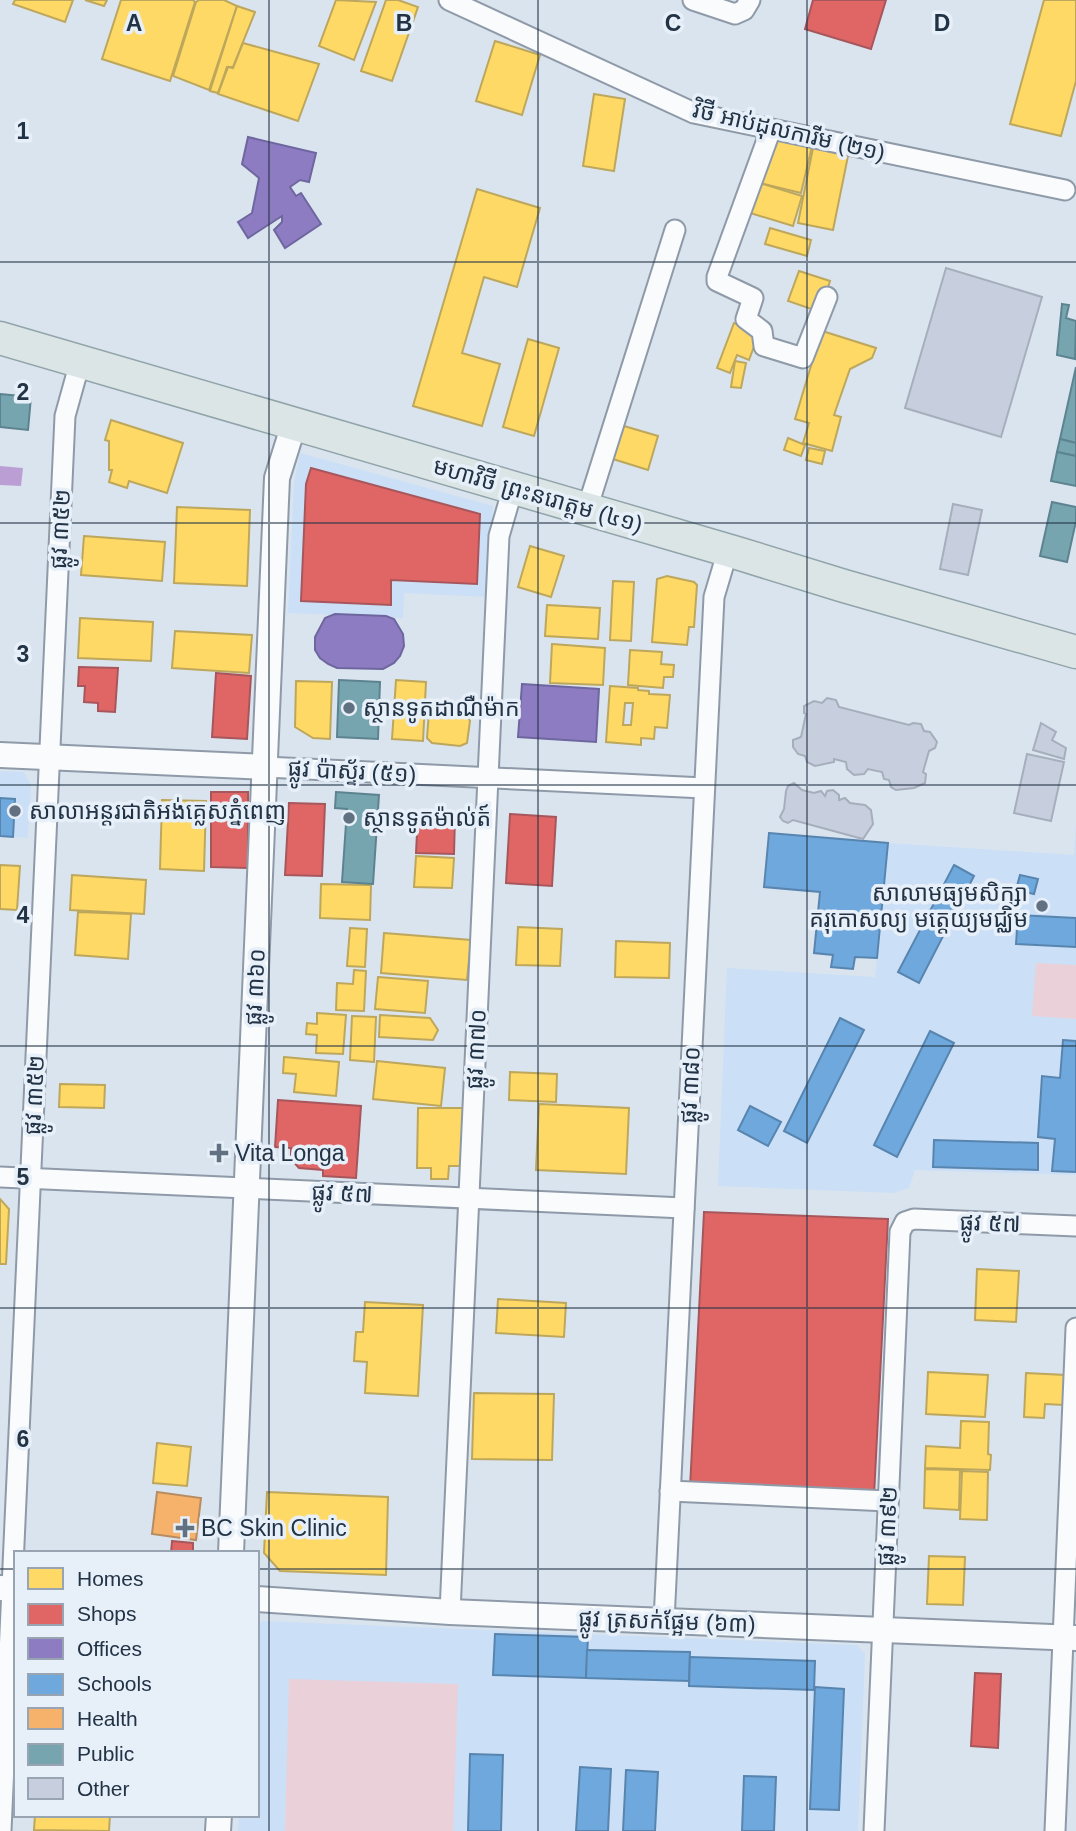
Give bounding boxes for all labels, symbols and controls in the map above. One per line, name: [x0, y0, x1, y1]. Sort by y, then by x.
text: A: [126, 10, 142, 36]
text: B: [396, 10, 412, 36]
text: C: [665, 10, 681, 36]
text: D: [934, 10, 950, 36]
street label: វិថី អាប់ដុលការីម (២១): [690, 95, 888, 167]
text: 1: [17, 118, 30, 144]
text: 2: [17, 379, 29, 405]
street label: មហាវិថី ព្រះនរោត្តម (៤១): [430, 451, 646, 539]
street label: ផ្លូវ ៣៥២: [45, 488, 84, 570]
text: 3: [17, 641, 29, 667]
place label: ស្ថានទូតដាណឺម៉ាក: [363, 695, 520, 724]
marker: ស្ថានទូតដាណឺម៉ាក: [341, 700, 357, 716]
street label: ផ្លូវ ប៉ាស្ទ័រ (៥១): [287, 754, 417, 796]
place label: សាលាអន្តរជាតិអង់គ្លេសភ្នំពេញ: [29, 797, 286, 826]
marker: សាលាអន្តរជាតិអង់គ្លេសភ្នំពេញ: [7, 803, 23, 819]
place label: ស្ថានទូតម៉ាល់ត៍: [363, 804, 491, 834]
marker: ស្ថានទូតម៉ាល់ត៍: [341, 810, 357, 826]
place label: សាលាមធ្យមសិក្សា គរុកោសល្យ មត្តេយ្យមជ្ឈិម: [809, 880, 1028, 934]
marker: សាលាមធ្យមសិក្សា គរុកោសល្យ មត្តេយ្យមជ្ឈិម: [1034, 898, 1050, 914]
text: 4: [17, 902, 30, 928]
street label: ផ្លូវ ៣៦០: [240, 948, 279, 1027]
street label: ផ្លូវ ៣៧០: [461, 1008, 500, 1091]
street label: ផ្លូវ ៣៨០: [675, 1046, 714, 1125]
street label: ផ្លូវ ៣៥២: [19, 1054, 58, 1136]
place label: Vita Longa: [235, 1140, 345, 1166]
marker: Vita Longa: [209, 1143, 229, 1163]
text: 5: [17, 1164, 30, 1190]
street label: ផ្លូវ ៥៧: [310, 1178, 373, 1216]
street label: ផ្លូវ ៥៧: [959, 1209, 1021, 1246]
text: 6: [17, 1426, 29, 1452]
street label: ផ្លូវ ៣៩២: [872, 1485, 911, 1567]
place label: BC Skin Clinic: [201, 1515, 347, 1541]
marker: BC Skin Clinic: [175, 1518, 195, 1538]
legend: [14, 1551, 259, 1817]
text: Homes: [77, 1567, 144, 1590]
text: Shops: [77, 1602, 137, 1625]
street label: ផ្លូវ ត្រសក់ផ្អែម (៦៣): [577, 1605, 756, 1646]
text: Offices: [77, 1637, 142, 1660]
text: Schools: [77, 1672, 152, 1695]
text: Health: [77, 1707, 138, 1730]
text: Public: [77, 1742, 134, 1765]
text: Other: [77, 1777, 130, 1800]

